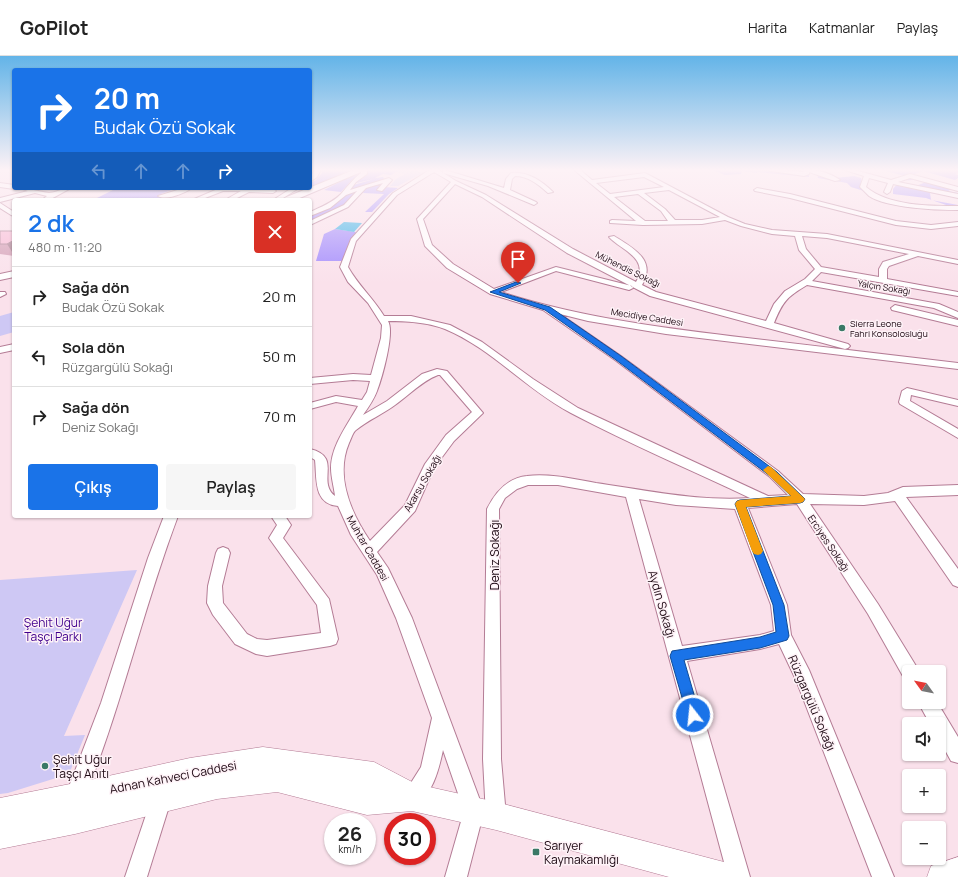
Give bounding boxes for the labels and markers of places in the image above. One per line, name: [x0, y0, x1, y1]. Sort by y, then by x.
pin: [501, 242, 535, 283]
place label: Sierra Leone Fahri Konsolosluğu: [850, 317, 928, 340]
marker: Sierra Leone Fahri Konsolosluğu: [837, 323, 847, 333]
place label: Şehit Uğur Taşçı Anıtı: [53, 751, 112, 782]
marker: Şehit Uğur Taşçı Anıtı: [40, 761, 50, 771]
place label: Sarıyer Kaymakamlığı: [544, 837, 619, 868]
marker: Sarıyer Kaymakamlığı: [531, 847, 541, 857]

